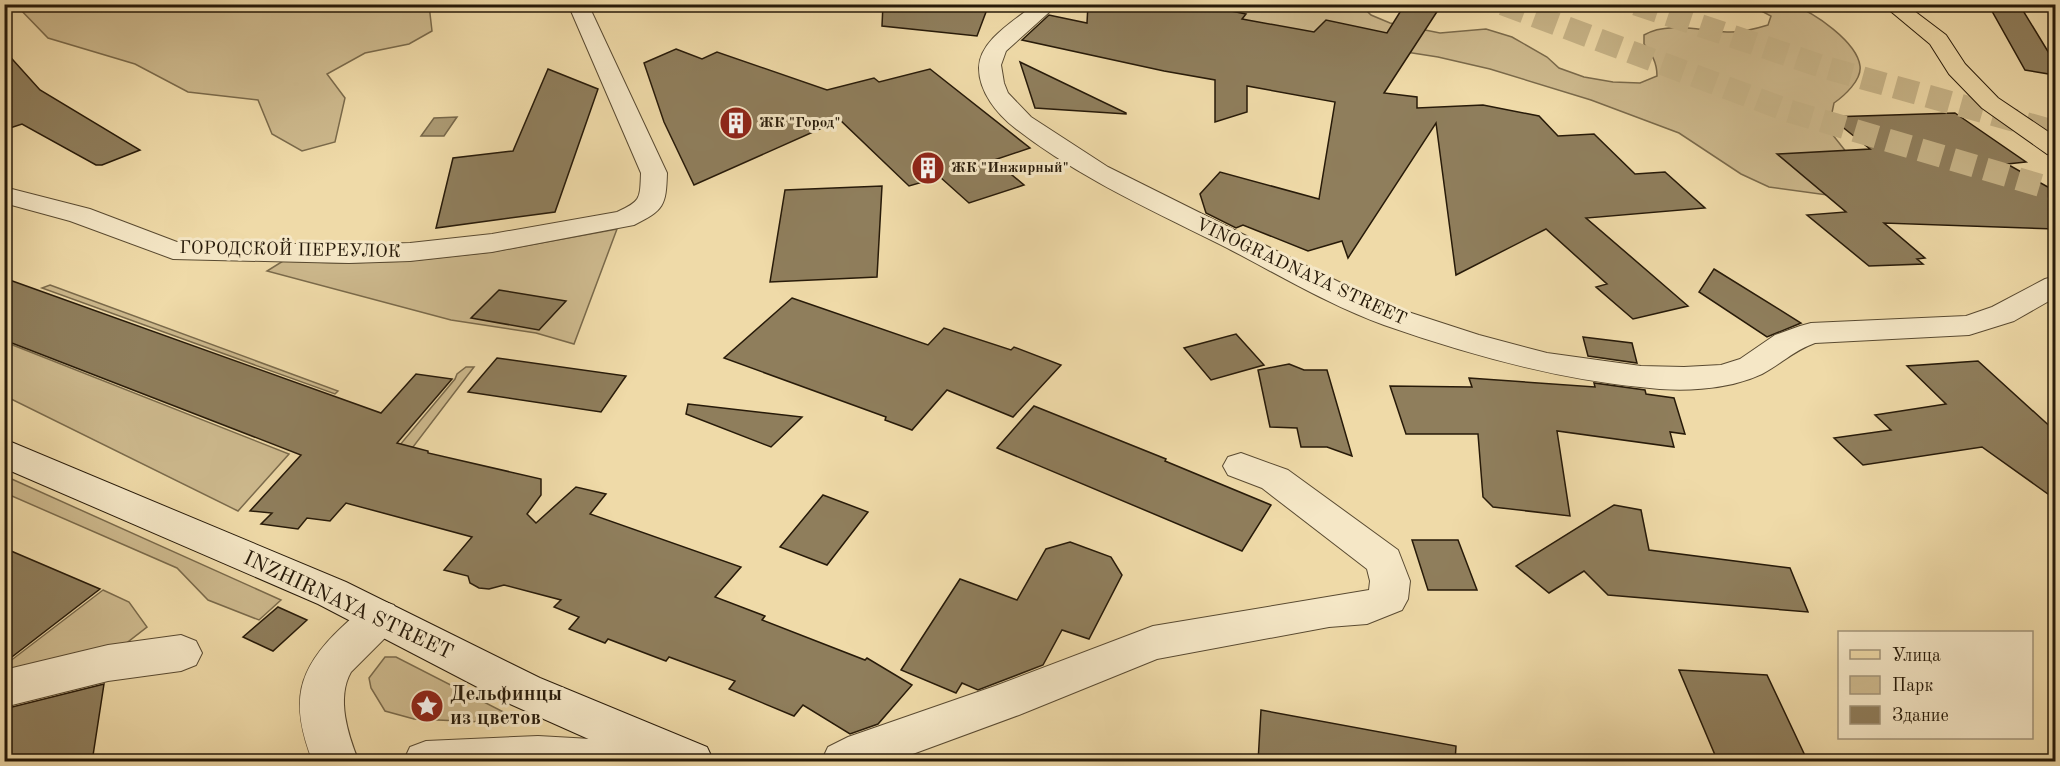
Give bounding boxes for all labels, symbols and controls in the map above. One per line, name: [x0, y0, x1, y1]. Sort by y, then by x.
building icon: ЖК "Город": [718, 105, 754, 141]
place label: ЖК "Город": [759, 116, 840, 131]
building icon: ЖК "Инжирный": [910, 150, 946, 186]
place label: ЖК "Инжирный": [951, 161, 1069, 176]
street label: VINOGRADNAYA STREET: [1193, 215, 1409, 329]
street label: ГОРОДСКОЙ ПЕРЕУЛОК: [179, 235, 401, 261]
street label: INZHIRNAYA STREET: [240, 548, 456, 664]
legend: [1838, 631, 2033, 739]
text: Улица: [1892, 647, 1941, 665]
text: Парк: [1892, 677, 1933, 695]
place label: Дельфинцы из цветов: [450, 684, 562, 729]
place icon: Дельфинцы из цветов: [409, 688, 445, 724]
text: Здание: [1892, 707, 1949, 725]

